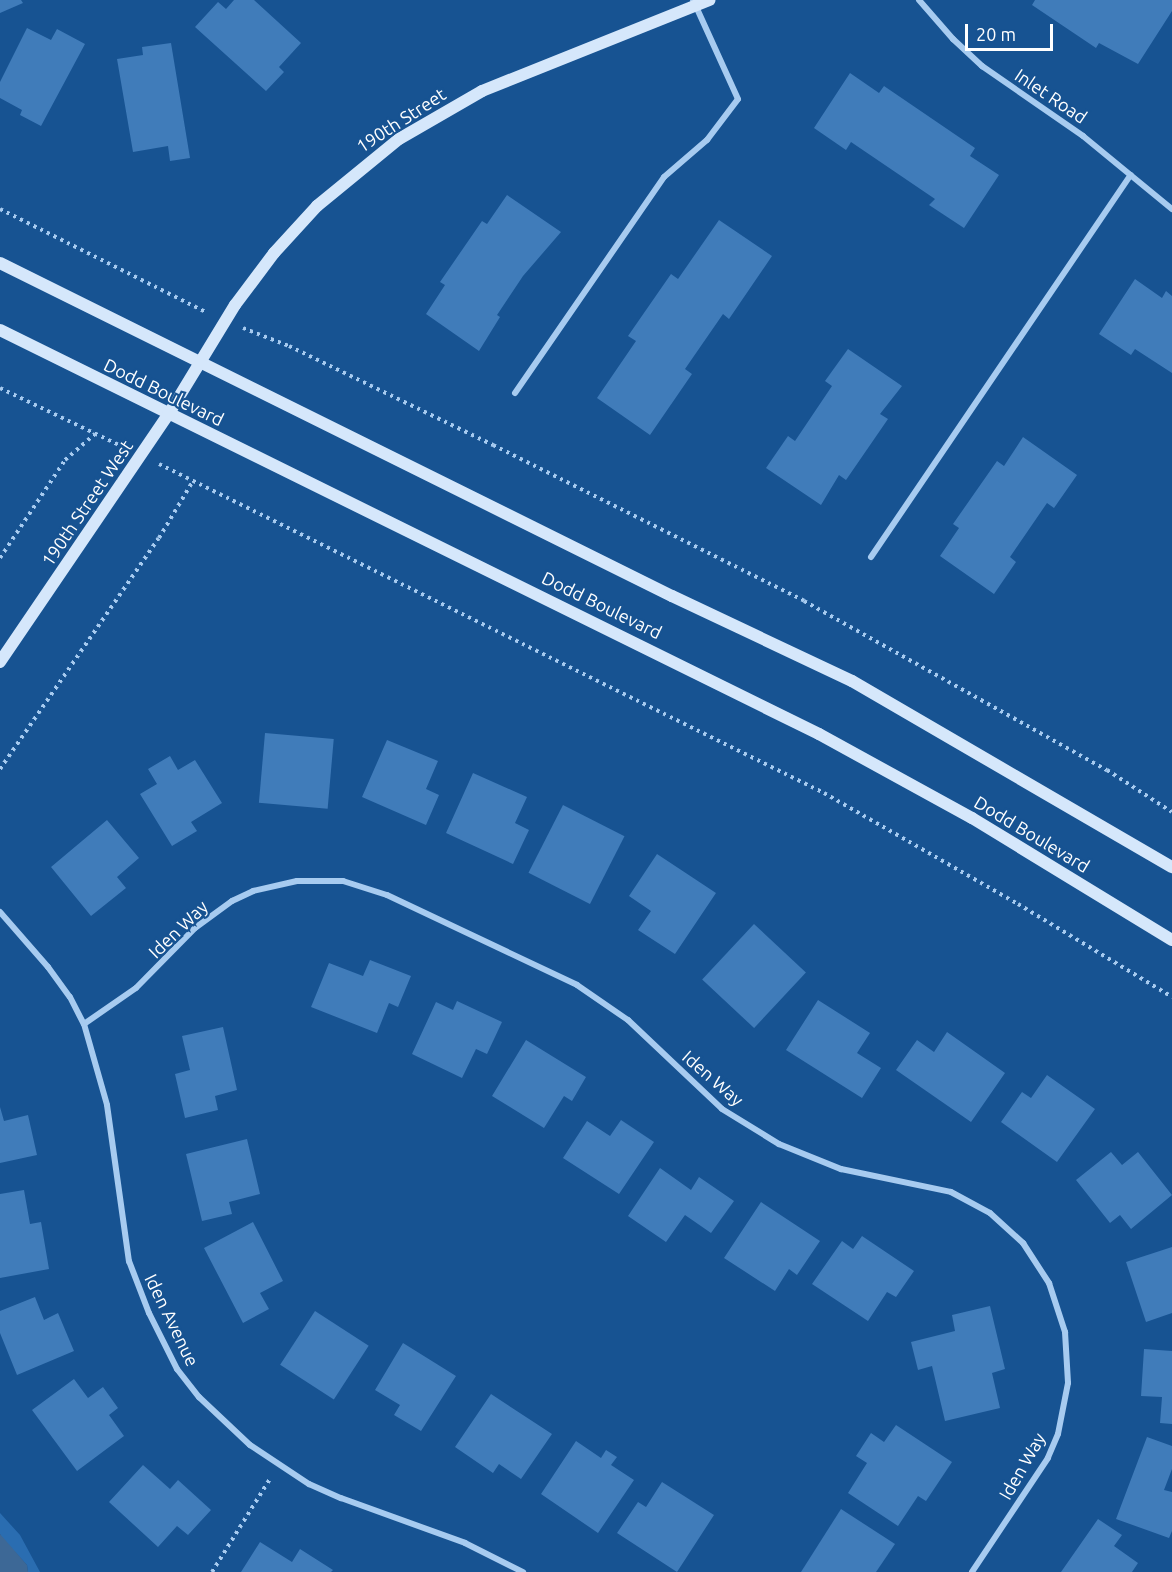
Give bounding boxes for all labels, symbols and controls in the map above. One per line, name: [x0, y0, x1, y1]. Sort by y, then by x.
scale bar: [968, 12, 1056, 50]
text: 20 m: [976, 24, 1016, 44]
street label: Inlet Road: [1011, 64, 1091, 128]
street label: 190th Street: [352, 83, 450, 157]
street label: Dodd Boulevard: [101, 354, 227, 430]
street label: 190th Street West: [37, 436, 137, 570]
street label: Dodd Boulevard: [539, 567, 665, 643]
street label: Dodd Boulevard: [970, 791, 1094, 877]
street label: Iden Way: [144, 896, 212, 962]
street label: Iden Way: [678, 1046, 748, 1110]
street label: Iden Avenue: [140, 1270, 204, 1370]
street label: Iden Way: [994, 1429, 1050, 1503]

